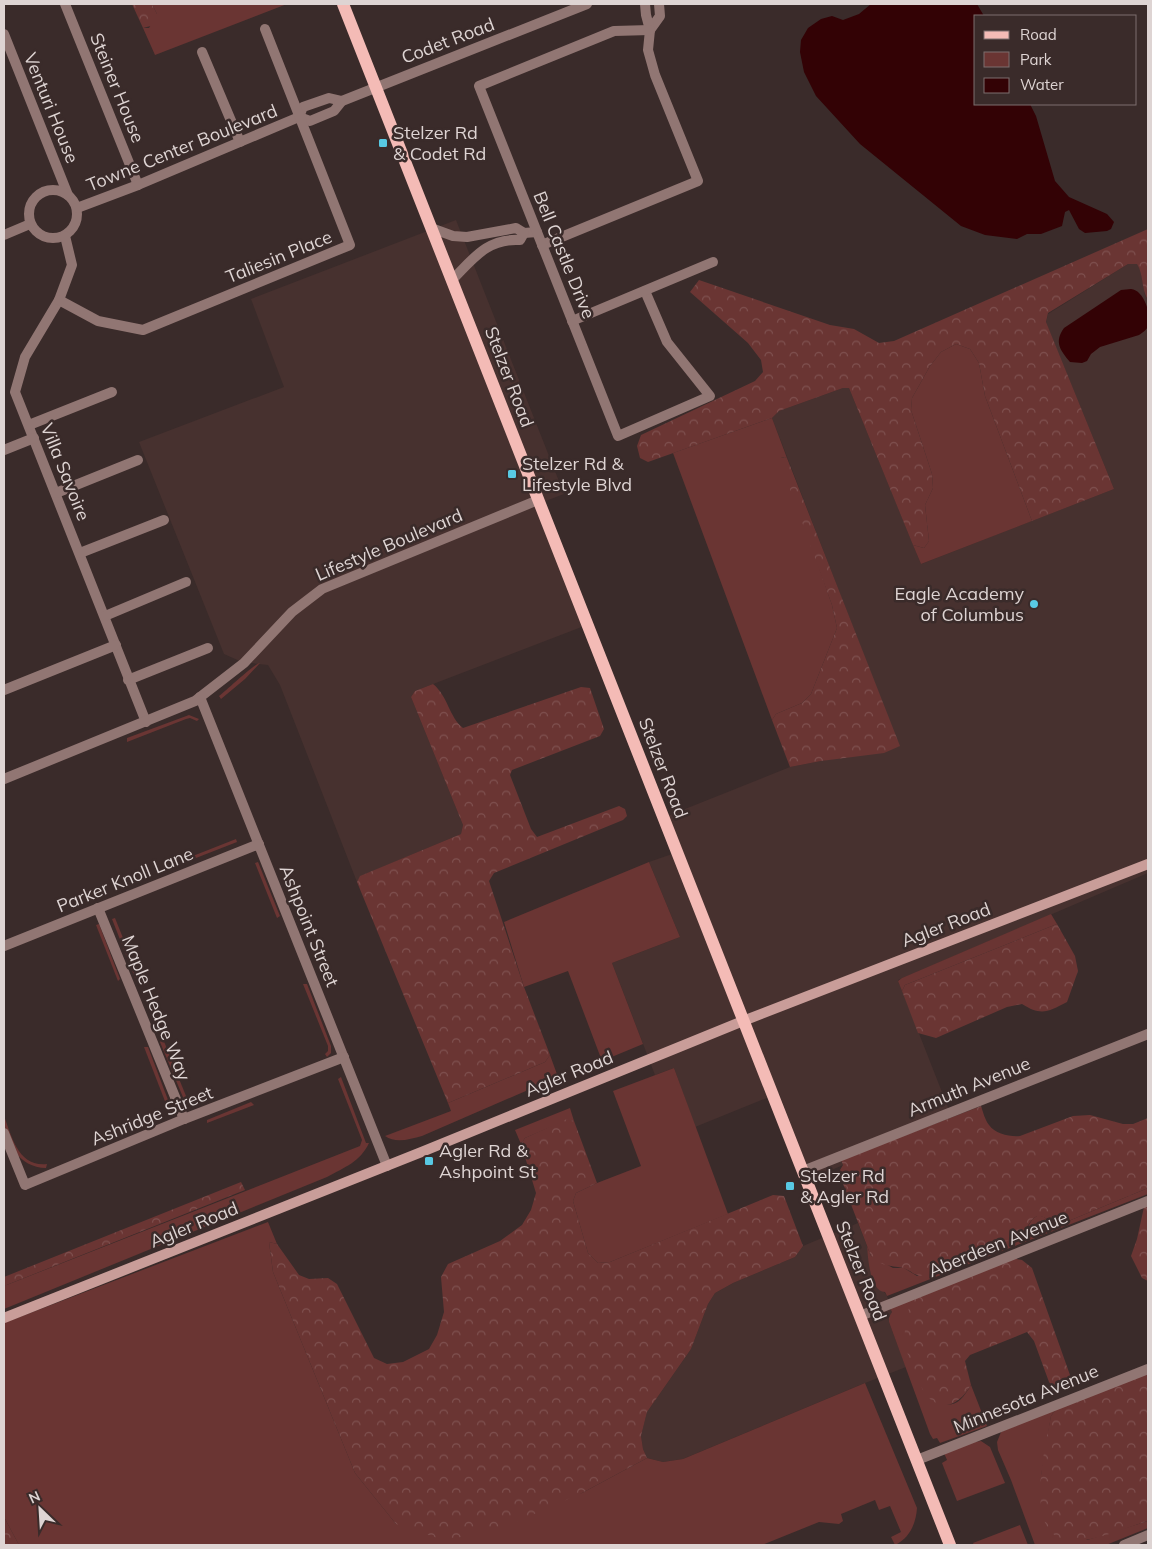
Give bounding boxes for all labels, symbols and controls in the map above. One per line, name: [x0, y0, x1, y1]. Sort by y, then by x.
street label: Codet Road: [398, 12, 498, 69]
legend: [974, 15, 1137, 105]
text: Road: [1020, 25, 1057, 44]
street label: Steiner House: [85, 30, 150, 146]
street label: Venturi House: [19, 49, 84, 166]
text: Park: [1020, 50, 1052, 69]
text: Water: [1020, 75, 1064, 94]
street label: Towne Center Boulevard: [83, 99, 281, 196]
place label: Stelzer Rd & Codet Rd: [393, 121, 486, 165]
marker: Stelzer Rd & Codet Rd: [377, 137, 389, 149]
street label: Bell Castle Drive: [528, 188, 601, 322]
street label: Taliesin Place: [222, 225, 335, 288]
street label: Stelzer Road: [480, 323, 539, 430]
street label: Villa Savoire: [35, 420, 95, 524]
place label: Stelzer Rd & Lifestyle Blvd: [522, 452, 632, 496]
marker: Stelzer Rd & Lifestyle Blvd: [506, 468, 518, 480]
street label: Lifestyle Boulevard: [312, 503, 466, 586]
place label: Eagle Academy of Columbus: [894, 582, 1024, 626]
marker: Eagle Academy of Columbus: [1028, 598, 1040, 610]
street label: Stelzer Road: [634, 714, 693, 821]
street label: Parker Knoll Lane: [53, 842, 196, 917]
street label: Ashpoint Street: [275, 862, 344, 990]
street label: Agler Road: [898, 897, 994, 952]
street label: Maple Hedge Way: [117, 932, 196, 1084]
street label: Agler Road: [521, 1045, 616, 1102]
street label: Armuth Avenue: [904, 1051, 1033, 1122]
street label: Ashridge Street: [88, 1081, 216, 1150]
place label: Agler Rd & Ashpoint St: [439, 1139, 536, 1183]
marker: Agler Rd & Ashpoint St: [423, 1155, 435, 1167]
place label: Stelzer Rd & Agler Rd: [800, 1164, 889, 1208]
marker: Stelzer Rd & Agler Rd: [784, 1180, 796, 1192]
street label: Agler Road: [146, 1196, 241, 1253]
street label: Aberdeen Avenue: [925, 1205, 1071, 1282]
street label: Stelzer Road: [831, 1217, 892, 1324]
street label: Minnesota Avenue: [950, 1359, 1102, 1438]
north arrow: [15, 1484, 65, 1534]
text: N: [26, 1487, 43, 1508]

